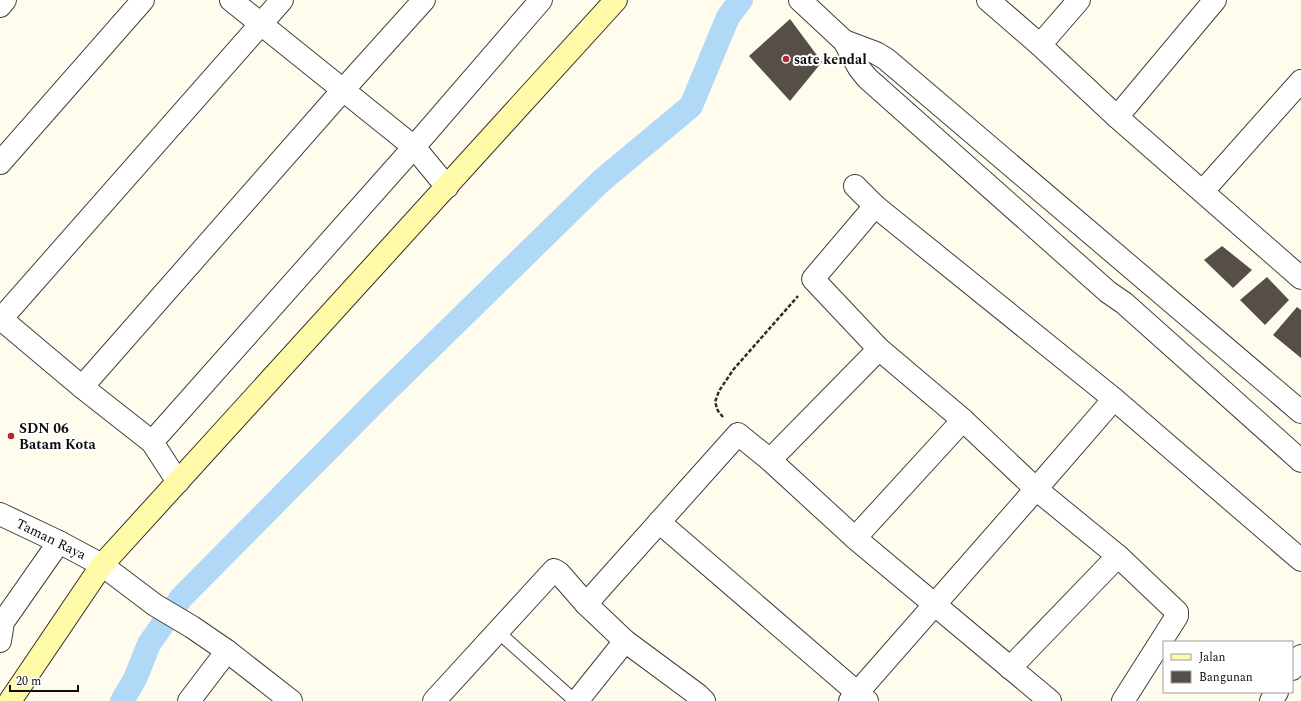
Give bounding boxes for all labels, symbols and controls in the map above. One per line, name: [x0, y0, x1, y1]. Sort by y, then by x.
place label: sate kendal: [794, 49, 867, 70]
marker: sate kendal: [781, 54, 791, 64]
place label: SDN 06 Batam Kota: [19, 418, 97, 455]
marker: SDN 06 Batam Kota: [6, 431, 16, 441]
street label: Taman Raya: [12, 513, 90, 565]
legend: [1163, 641, 1293, 693]
text: Jalan: [1199, 648, 1226, 667]
scale bar: [10, 667, 78, 693]
text: Bangunan: [1199, 668, 1253, 687]
text: 20 m: [16, 672, 41, 691]

